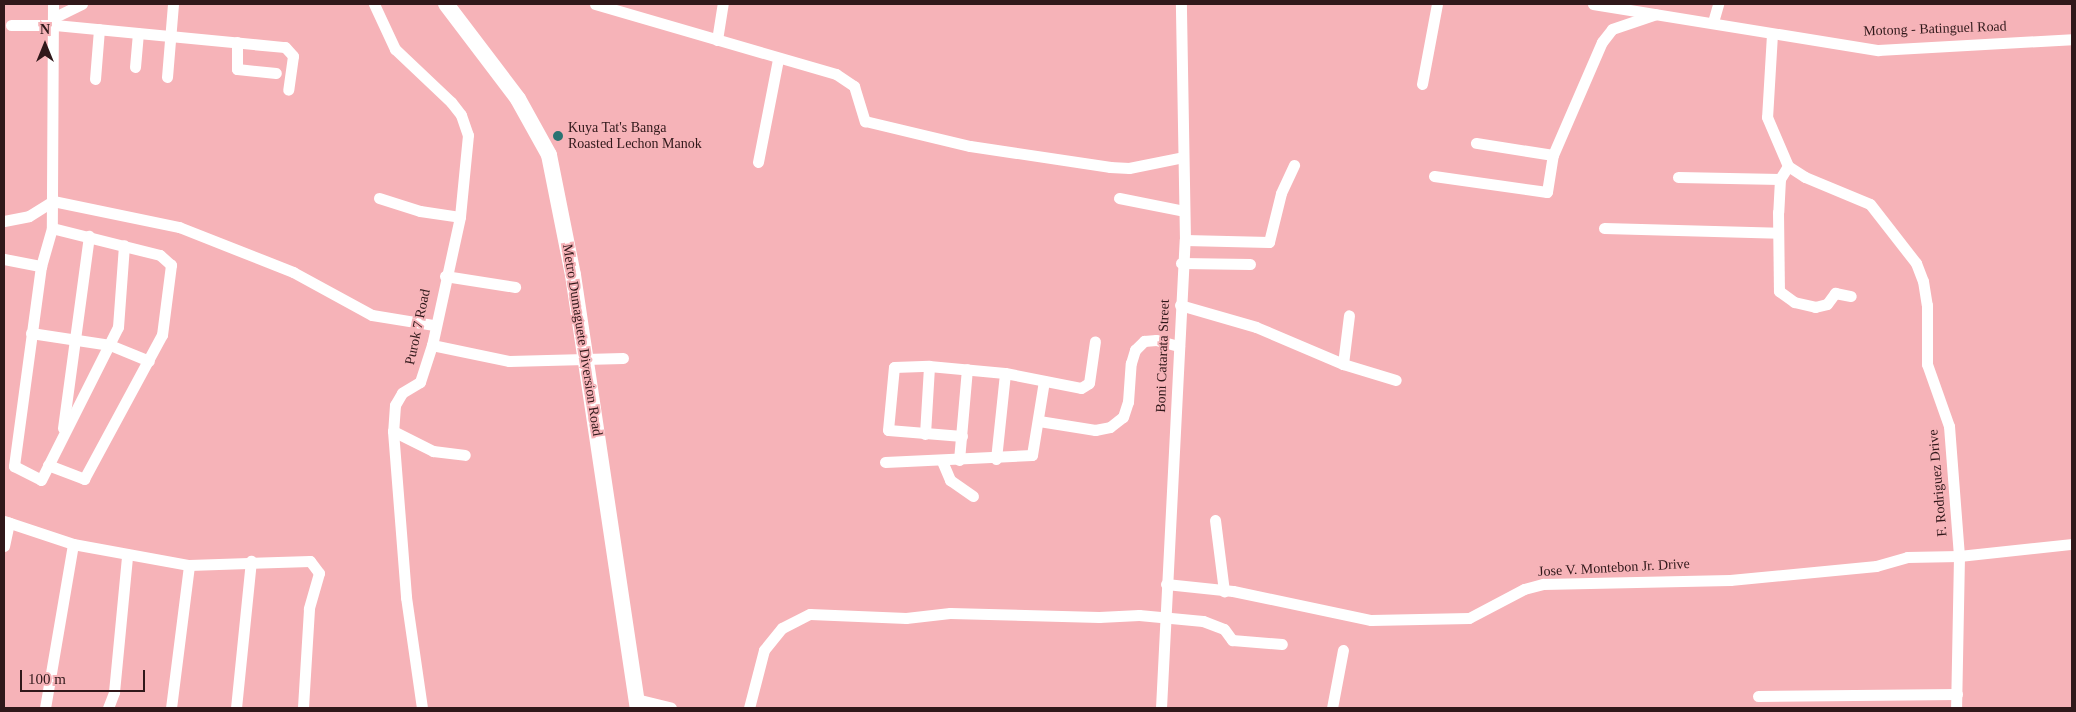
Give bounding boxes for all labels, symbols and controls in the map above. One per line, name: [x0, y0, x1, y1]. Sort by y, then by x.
street label: Motong - Batinguel Road: [1863, 18, 2007, 40]
north arrow: [20, 20, 70, 70]
text: N: [40, 22, 50, 37]
place label: Kuya Tat's Banga Roasted Lechon Manok: [568, 120, 702, 152]
marker: Kuya Tat's Banga Roasted Lechon Manok: [552, 130, 564, 142]
street label: Metro Dumaguete Diversion Road: [559, 243, 605, 437]
street label: Purok 7 Road: [402, 288, 434, 366]
street label: Boni Catarata Street: [1153, 299, 1173, 413]
street label: F. Rodriguez Drive: [1925, 429, 1951, 537]
street label: Jose V. Montebon Jr. Drive: [1538, 556, 1690, 580]
scale bar: [22, 660, 148, 692]
text: 100 m: [28, 671, 66, 687]

